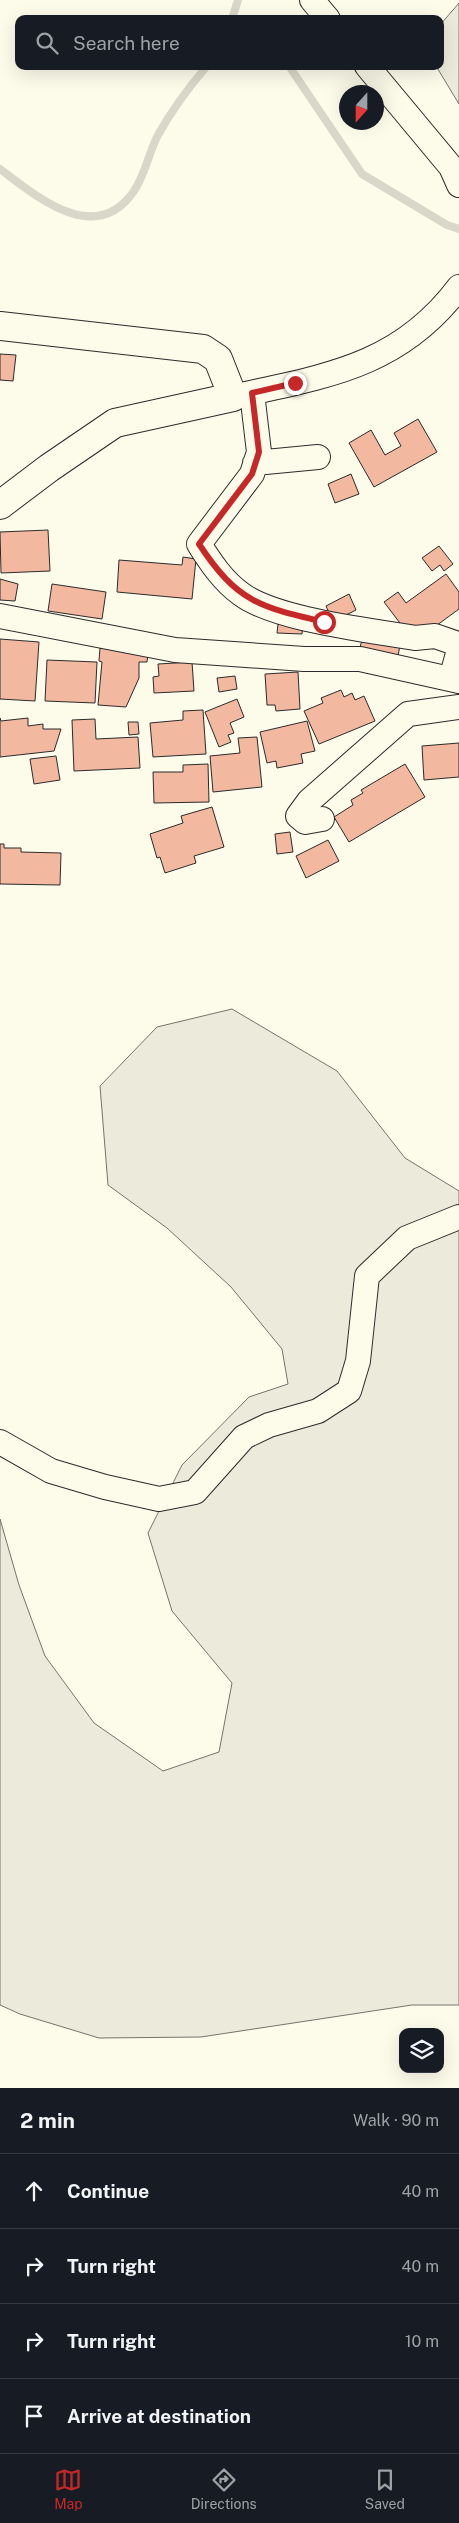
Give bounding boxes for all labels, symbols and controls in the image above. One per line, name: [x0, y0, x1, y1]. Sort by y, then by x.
search box: [15, 15, 444, 70]
icon: search: [33, 29, 61, 57]
text: Search here: [73, 32, 180, 54]
north arrow: [339, 85, 384, 130]
route end: [284, 372, 307, 395]
route start: [313, 611, 336, 634]
map controls: [399, 2028, 444, 2073]
button: layers: [399, 2028, 444, 2073]
text: 2 min: [20, 2108, 75, 2133]
text: Walk · 90 m: [353, 2111, 439, 2130]
icon: ahead: [20, 2177, 48, 2205]
text: Continue: [67, 2180, 149, 2202]
text: 40 m: [401, 2182, 439, 2201]
icon: right: [20, 2252, 48, 2280]
text: Turn right: [67, 2255, 156, 2277]
text: 40 m: [401, 2257, 439, 2276]
icon: right: [20, 2327, 48, 2355]
text: Turn right: [67, 2330, 156, 2352]
text: 10 m: [405, 2332, 439, 2351]
icon: arrive: [20, 2402, 48, 2430]
text: Arrive at destination: [67, 2405, 251, 2427]
tab: Map: [54, 2466, 83, 2512]
tab: Directions: [191, 2466, 257, 2512]
tab: Saved: [365, 2466, 405, 2512]

